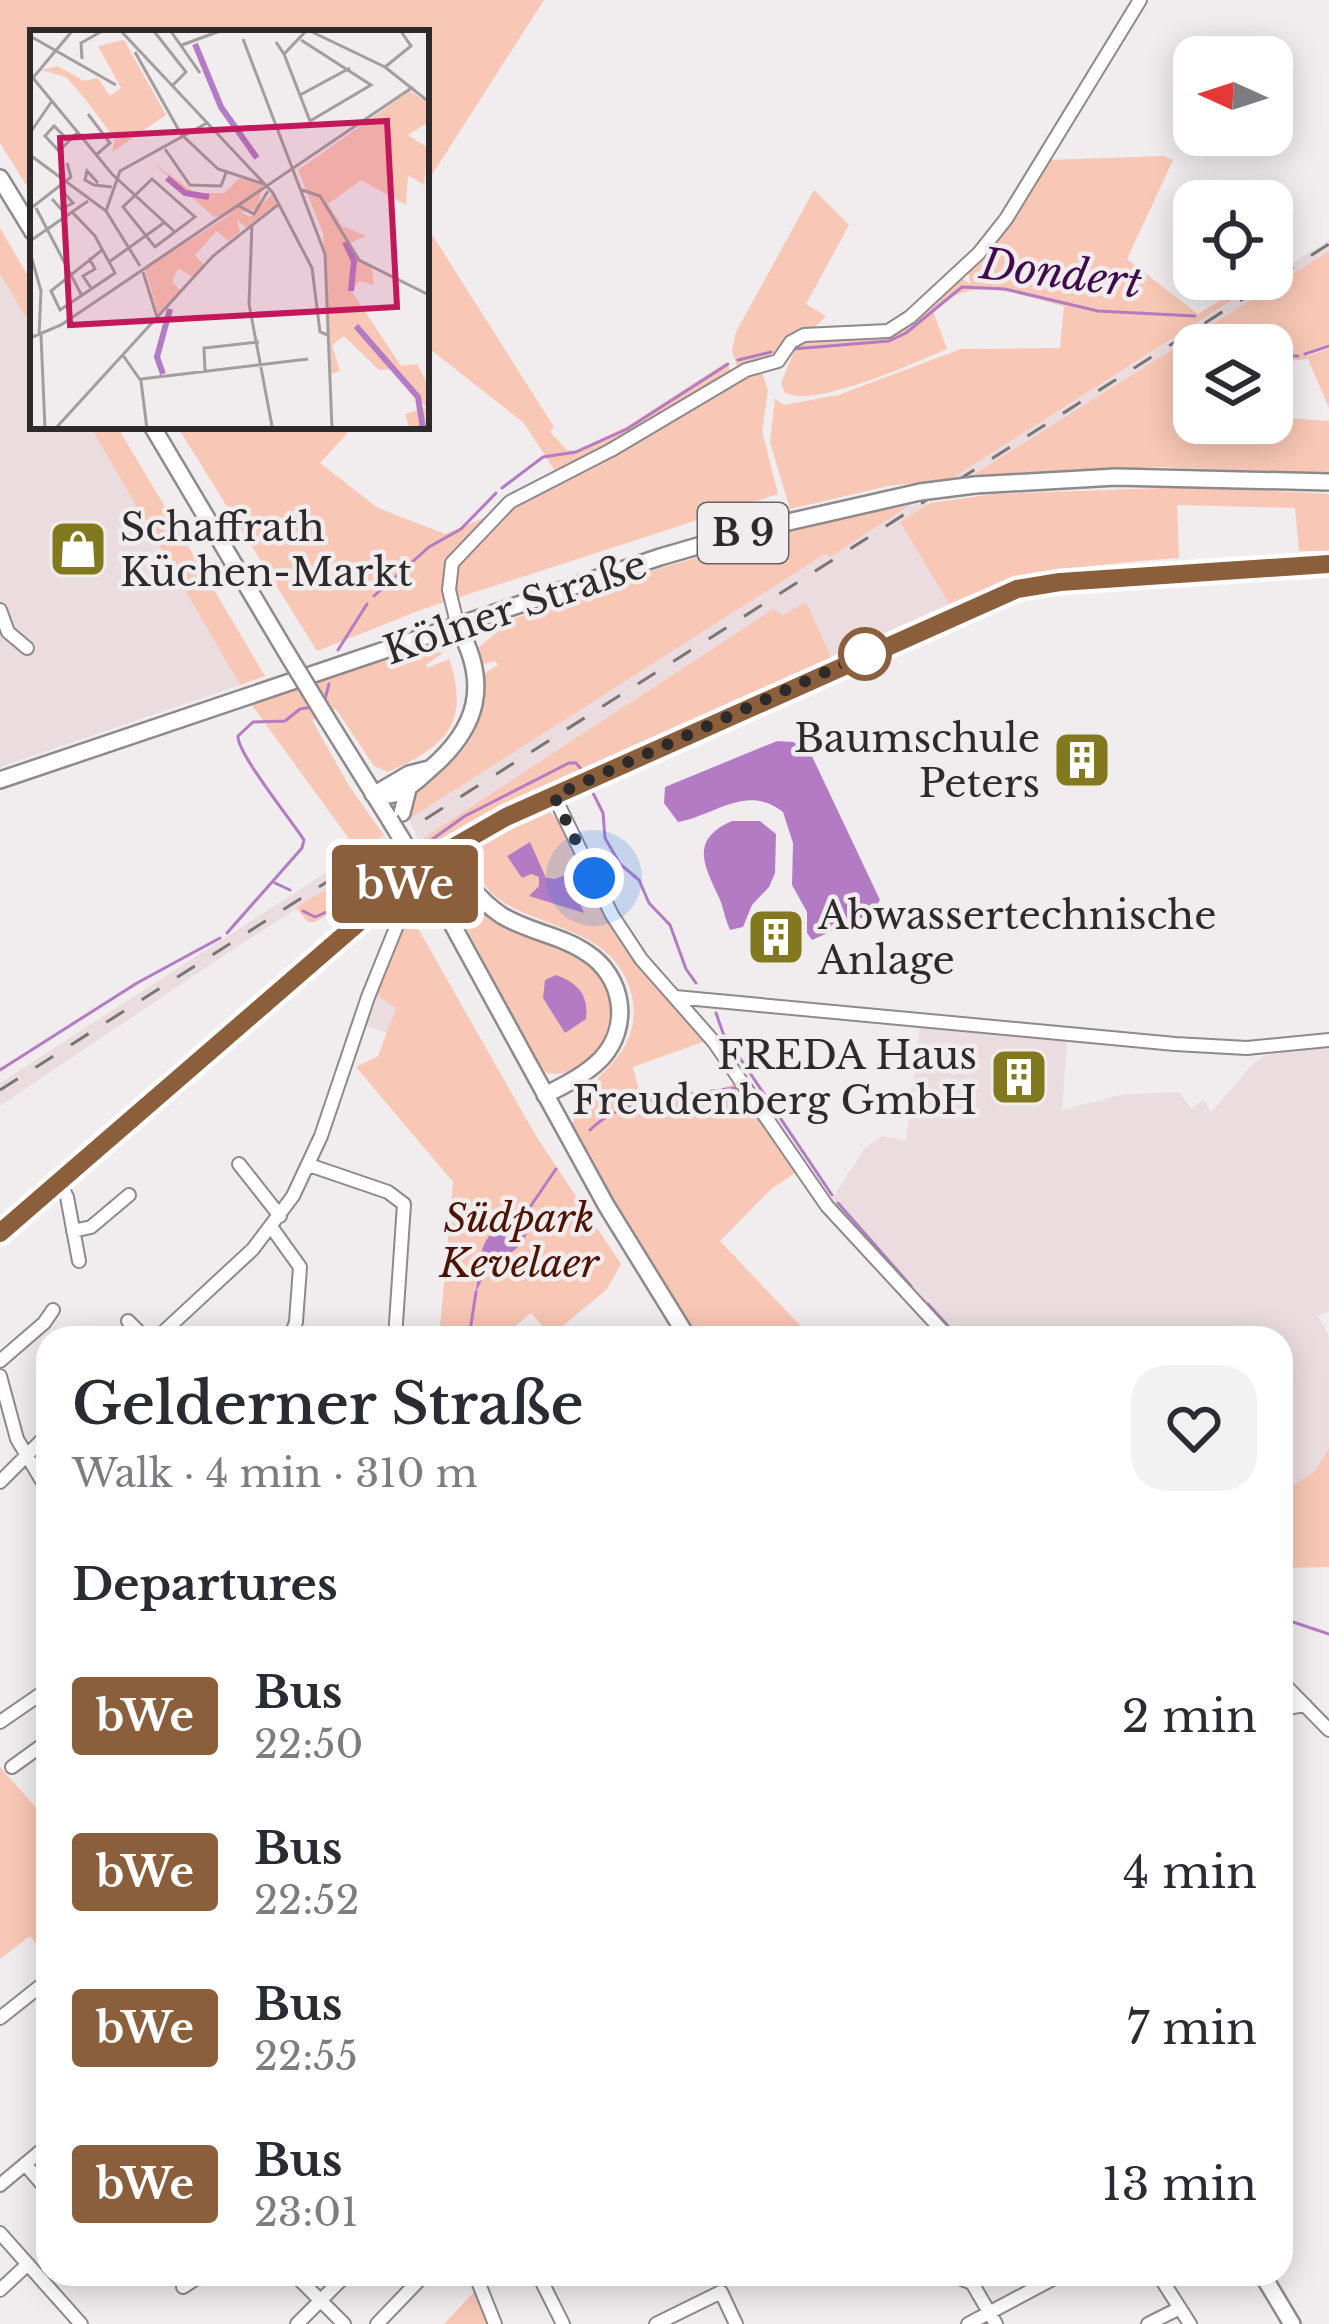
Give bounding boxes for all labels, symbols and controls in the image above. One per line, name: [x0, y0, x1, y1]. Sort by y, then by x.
inset map: [30, 30, 429, 429]
north arrow: [1173, 36, 1293, 156]
map controls: [1173, 36, 1293, 444]
button: locate: [1173, 180, 1293, 300]
water label: Dondert: [975, 237, 1145, 309]
button: layers: [1173, 324, 1293, 444]
place label: Schaffrath Küchen-Markt: [120, 503, 412, 597]
road number: B 9: [698, 503, 788, 563]
shop icon: Schaffrath Küchen-Markt: [47, 518, 109, 580]
street label: Kölner Straße: [377, 540, 653, 675]
unlabelled marker: [840, 629, 890, 679]
place label: Baumschule Peters: [794, 714, 1040, 808]
building icon: Baumschule Peters: [1051, 729, 1113, 791]
line badge: bWe: [336, 845, 474, 923]
your location: [564, 848, 624, 908]
text: bWe: [356, 858, 454, 910]
place label: Abwassertechnische Anlage: [817, 891, 1217, 985]
building icon: Abwassertechnische Anlage: [745, 906, 807, 968]
place label: FREDA Haus Freudenberg GmbH: [572, 1031, 977, 1125]
building icon: FREDA Haus Freudenberg GmbH: [988, 1046, 1050, 1108]
park label: Südpark Kevelaer: [438, 1194, 601, 1288]
button: heart: [1131, 1365, 1257, 1491]
text: Gelderner Straße: [72, 1369, 584, 1439]
text: Walk · 4 min · 310 m: [72, 1449, 478, 1498]
text: Departures: [72, 1556, 338, 1612]
text: Bus: [254, 1664, 343, 1720]
text: 2 min: [1122, 1688, 1257, 1744]
text: bWe: [96, 1690, 194, 1742]
text: 22:50: [254, 1720, 363, 1769]
text: Bus: [254, 1820, 343, 1876]
text: 4 min: [1123, 1844, 1257, 1900]
text: bWe: [96, 1846, 194, 1898]
text: 22:52: [254, 1876, 359, 1925]
text: Bus: [254, 1976, 343, 2032]
text: 7 min: [1127, 2000, 1257, 2056]
text: bWe: [96, 2002, 194, 2054]
text: 22:55: [254, 2032, 358, 2081]
text: Bus: [254, 2132, 343, 2188]
text: 13 min: [1102, 2156, 1257, 2212]
text: bWe: [96, 2158, 194, 2210]
text: 23:01: [254, 2188, 358, 2237]

